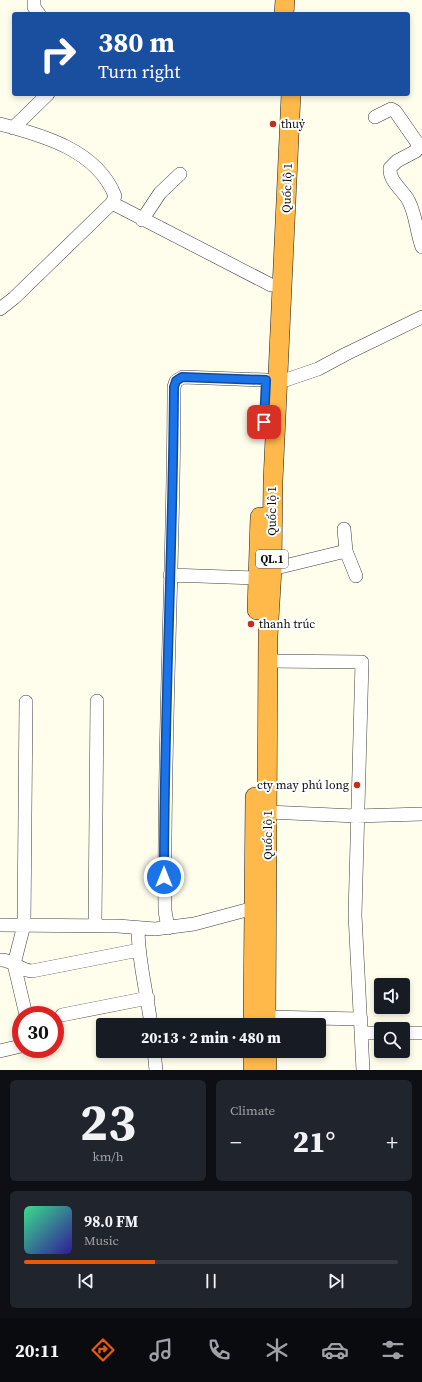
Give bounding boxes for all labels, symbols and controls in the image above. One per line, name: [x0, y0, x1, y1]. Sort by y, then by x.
text: 380 m: [98, 23, 175, 61]
icon: right: [32, 28, 84, 80]
text: Turn right: [98, 59, 180, 84]
place label: thuỷ: [281, 116, 306, 132]
marker: thuỷ: [268, 119, 278, 129]
street label: Quốc lộ 1: [278, 163, 296, 213]
pin: [247, 405, 281, 439]
icon: arrive: [253, 411, 275, 433]
street label: Quốc lộ 1: [264, 486, 280, 536]
road number: QL.1: [256, 550, 288, 568]
place label: thanh trúc: [259, 616, 315, 632]
marker: thanh trúc: [246, 619, 256, 629]
place label: cty may phú long: [257, 777, 349, 793]
marker: cty may phú long: [352, 780, 362, 790]
street label: Quốc lộ 1: [260, 810, 276, 860]
position arrow: [143, 856, 185, 898]
map controls: [374, 978, 410, 1058]
button: sound: [374, 978, 410, 1014]
speed limit sign: 30: [12, 1006, 64, 1058]
button: search: [374, 1022, 410, 1058]
text: 20:13 · 2 min · 480 m: [141, 1027, 281, 1048]
text: 23: [80, 1086, 136, 1157]
text: Climate: [230, 1102, 275, 1119]
text: 21°: [293, 1121, 335, 1162]
text: −: [230, 1127, 242, 1157]
text: +: [386, 1127, 398, 1157]
text: km/h: [93, 1148, 123, 1165]
text: 98.0 FM: [84, 1211, 138, 1232]
text: Music: [84, 1232, 119, 1249]
icon: previous: [75, 1270, 97, 1292]
icon: pause: [200, 1270, 222, 1292]
icon: next: [325, 1270, 347, 1292]
icon: directions: [89, 1336, 117, 1364]
icon: music: [147, 1336, 175, 1364]
icon: phone: [205, 1336, 233, 1364]
icon: climate: [263, 1336, 291, 1364]
icon: car: [321, 1336, 349, 1364]
icon: filters: [379, 1336, 407, 1364]
text: 20:11: [15, 1338, 59, 1363]

